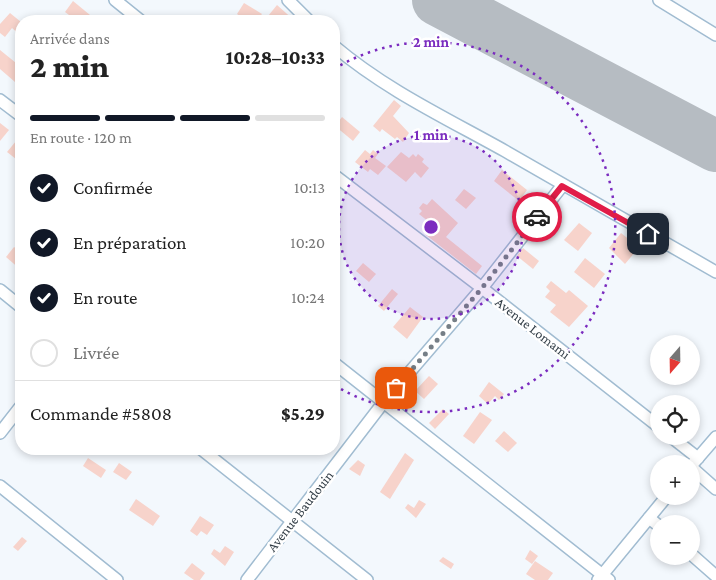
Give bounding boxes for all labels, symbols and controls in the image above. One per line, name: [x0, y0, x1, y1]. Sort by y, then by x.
text: Arrivée dans: [30, 30, 110, 47]
text: 2 min: [413, 34, 449, 50]
text: 10:28–10:33: [226, 47, 325, 68]
text: 2 min: [30, 48, 109, 84]
text: 1 min: [414, 127, 448, 143]
text: En route · 120 m: [30, 129, 132, 146]
icon: check: [30, 174, 58, 202]
text: Confirmée: [73, 177, 153, 198]
text: 10:13: [294, 179, 325, 196]
courier: [512, 192, 562, 242]
icon: car: [523, 203, 551, 231]
pin: [627, 213, 669, 255]
centre of rings: [422, 218, 440, 236]
icon: home: [634, 220, 662, 248]
icon: check: [30, 229, 58, 257]
text: En préparation: [73, 232, 187, 253]
text: 10:20: [290, 234, 325, 251]
icon: check: [30, 284, 58, 312]
text: En route: [73, 287, 137, 308]
text: 10:24: [291, 289, 325, 306]
street label: Avenue Lomami: [492, 294, 574, 362]
north arrow: [650, 335, 700, 385]
map controls: [650, 335, 700, 565]
text: Livrée: [73, 342, 119, 363]
pin: [375, 367, 417, 409]
icon: bag: [382, 374, 410, 402]
button: locate: [650, 395, 700, 445]
text: Commande #5808: [30, 403, 172, 424]
text: $5.29: [281, 403, 325, 424]
button: +: [650, 455, 700, 505]
street label: Avenue Baudouin: [263, 467, 337, 555]
button: −: [650, 515, 700, 565]

